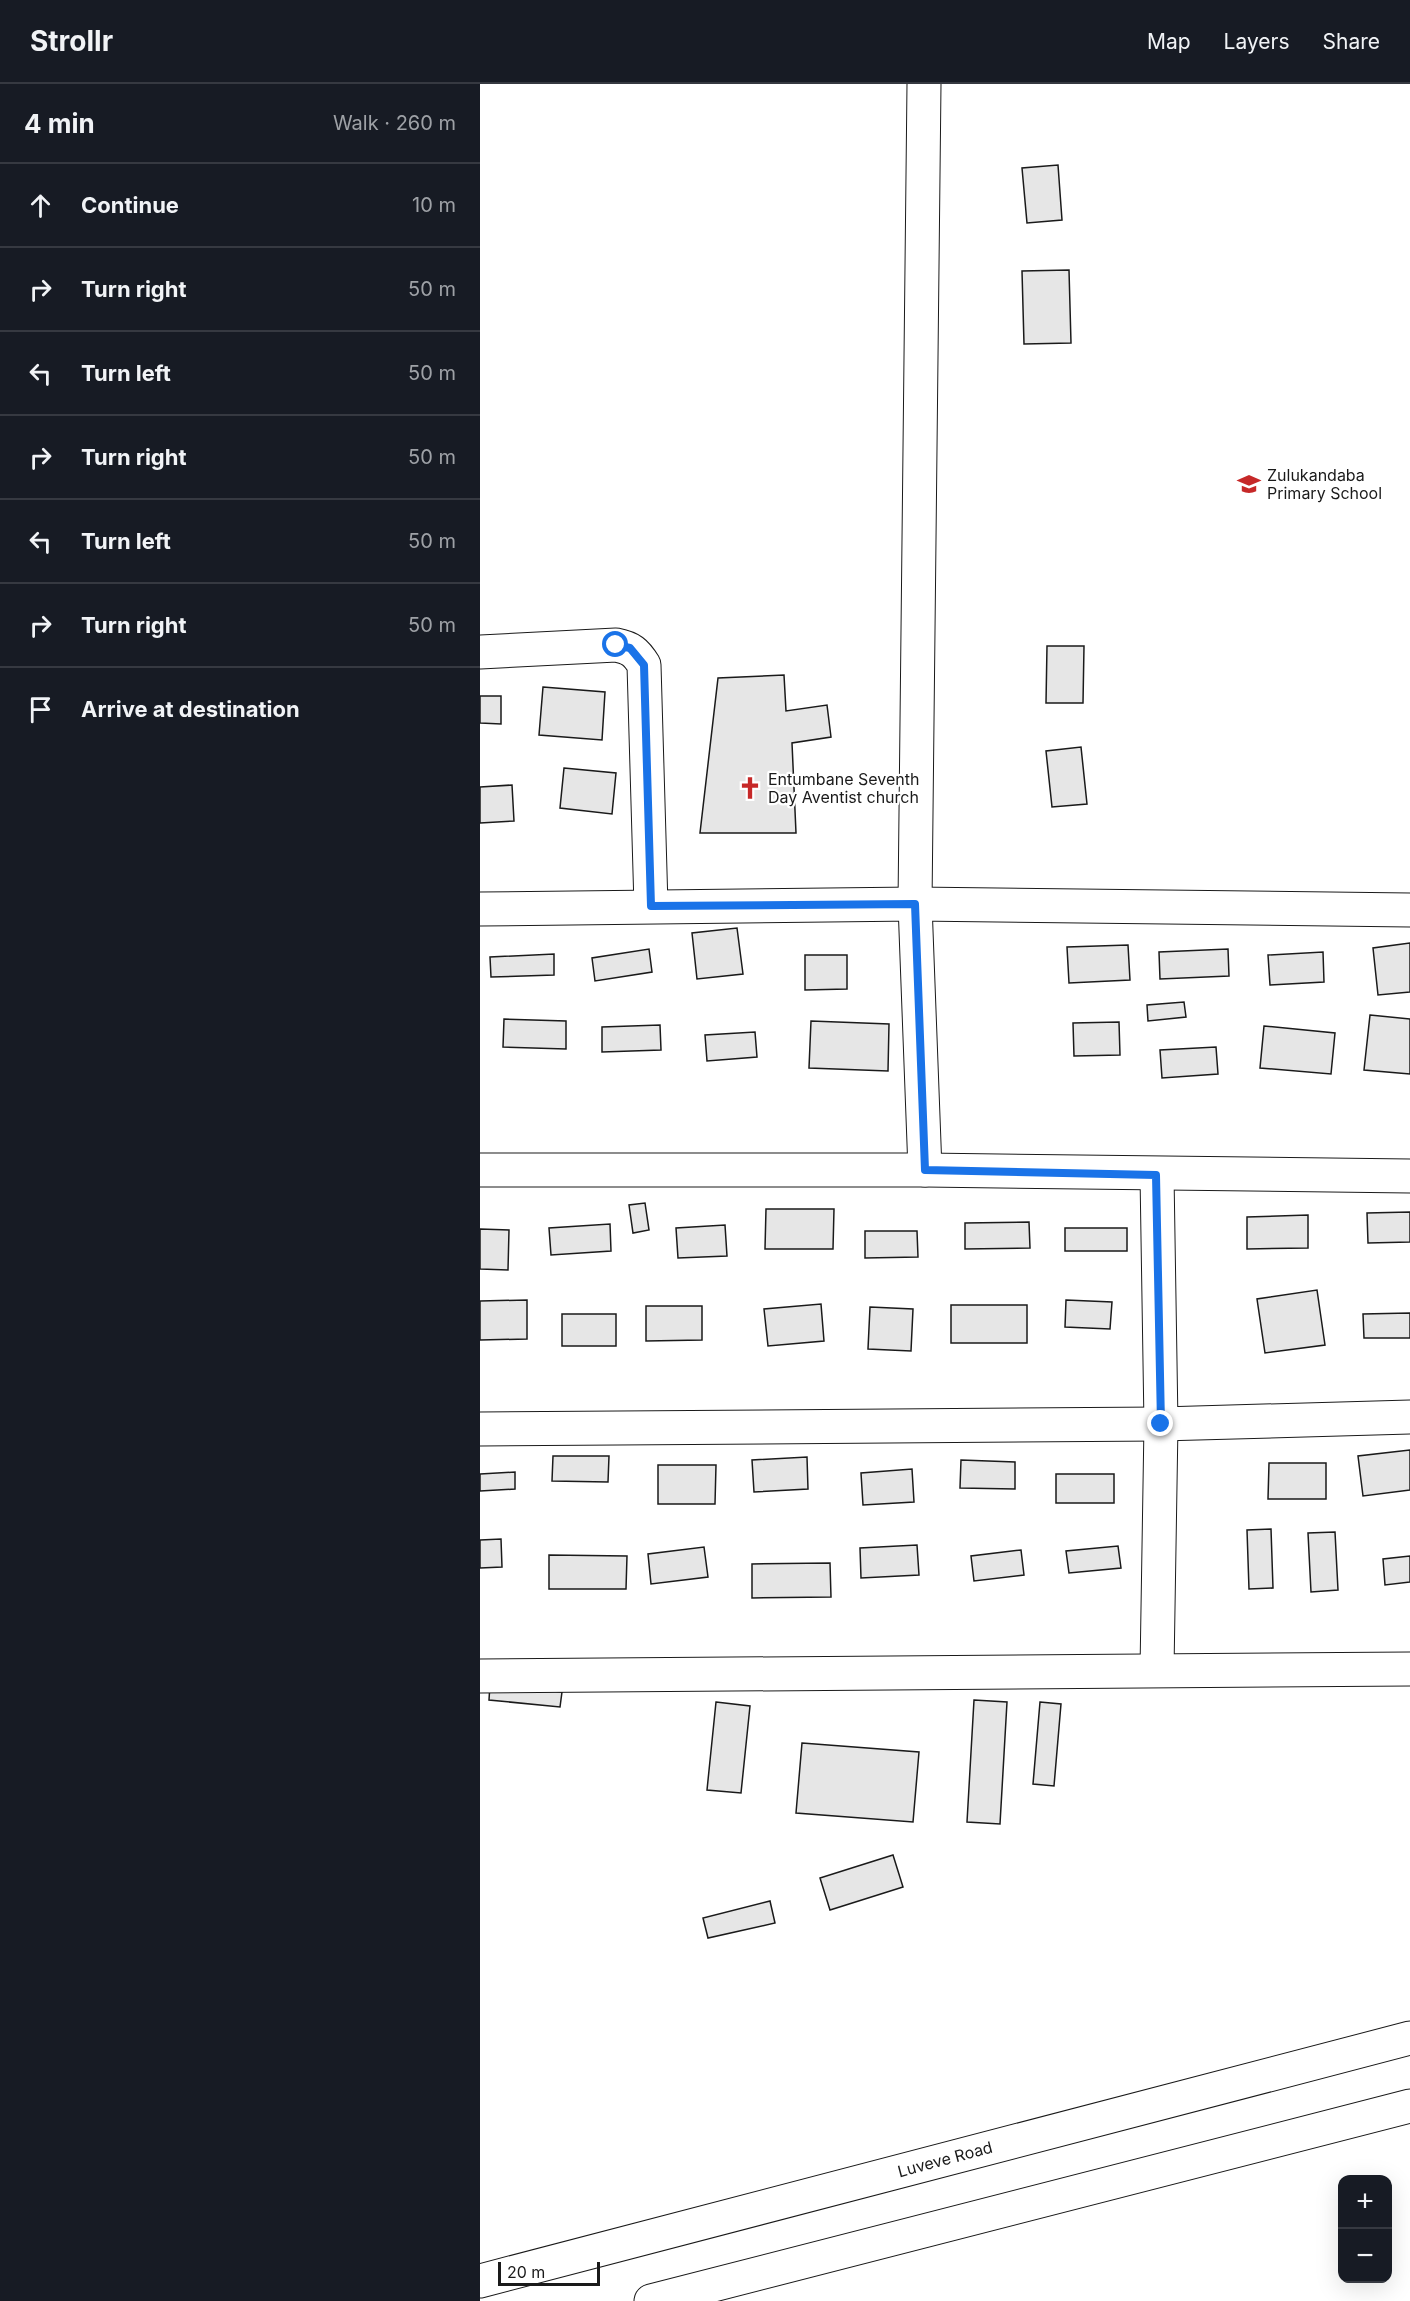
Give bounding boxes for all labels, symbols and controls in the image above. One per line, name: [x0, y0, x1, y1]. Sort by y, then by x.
text: Strollr: [30, 24, 113, 58]
text: Map: [1147, 29, 1191, 54]
text: Layers: [1224, 29, 1290, 54]
text: Share: [1323, 29, 1380, 54]
text: 4 min: [24, 108, 95, 139]
text: Walk · 260 m: [333, 111, 456, 135]
icon: ahead: [24, 189, 57, 222]
text: Continue: [81, 192, 179, 218]
text: 10 m: [412, 193, 456, 217]
icon: right: [24, 273, 57, 306]
text: Turn right: [81, 276, 187, 302]
text: 50 m: [408, 277, 456, 301]
icon: left: [24, 357, 57, 390]
text: Turn left: [81, 360, 171, 386]
text: 50 m: [408, 361, 456, 385]
icon: right: [24, 441, 57, 474]
text: Turn right: [81, 444, 187, 470]
text: 50 m: [408, 445, 456, 469]
place label: Zulukandaba Primary School: [1267, 465, 1382, 503]
school or university icon: Zulukandaba Primary School: [1236, 471, 1262, 497]
icon: left: [24, 525, 57, 558]
text: Turn left: [81, 528, 171, 554]
text: 50 m: [408, 529, 456, 553]
icon: right: [24, 609, 57, 642]
text: Turn right: [81, 612, 187, 638]
text: 50 m: [408, 613, 456, 637]
route start: [602, 631, 628, 657]
icon: arrive: [24, 693, 57, 726]
text: Arrive at destination: [81, 696, 300, 722]
place label: Entumbane Seventh Day Aventist church: [768, 769, 919, 807]
church icon: Entumbane Seventh Day Aventist church: [737, 775, 763, 801]
route end: [1147, 1410, 1173, 1436]
street label: Luveve Road: [895, 2137, 995, 2181]
map controls: [1338, 2175, 1392, 2283]
button: +: [1338, 2175, 1392, 2229]
button: −: [1338, 2229, 1392, 2283]
scale bar: [498, 2259, 600, 2286]
text: 20 m: [507, 2262, 545, 2282]

